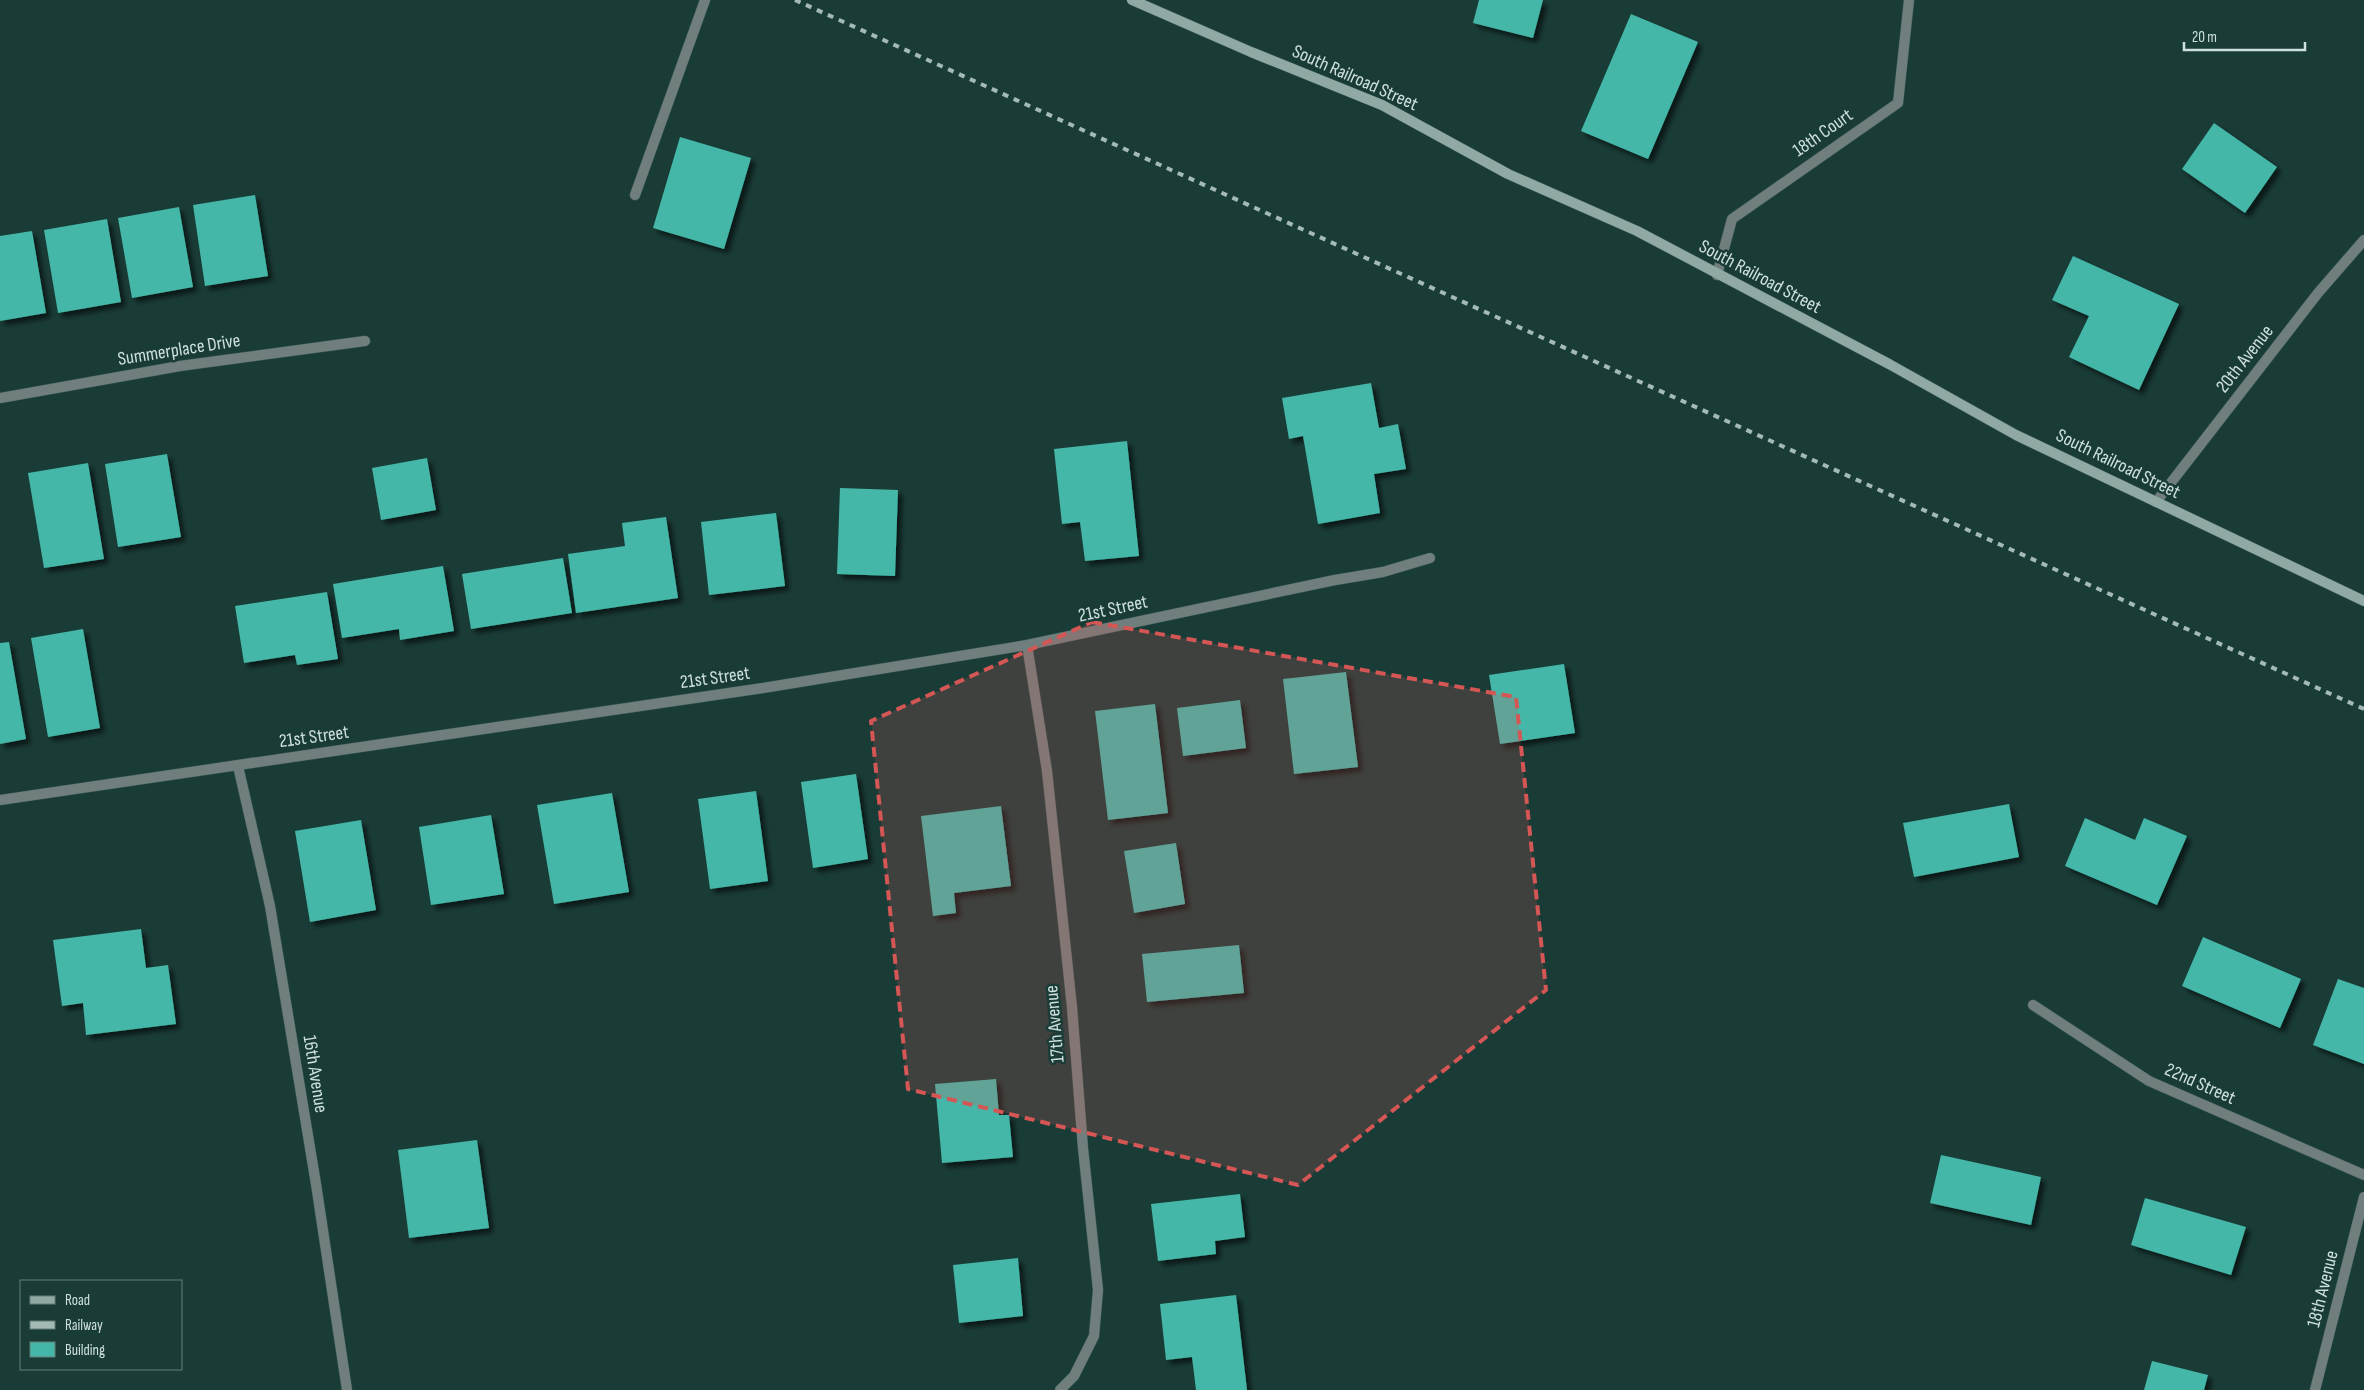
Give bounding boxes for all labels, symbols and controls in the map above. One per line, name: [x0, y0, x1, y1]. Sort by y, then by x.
scale bar: [2184, 20, 2305, 52]
text: 20 m: [2192, 28, 2217, 47]
street label: South Railroad Street: [1289, 40, 1422, 116]
street label: 18th Court: [1788, 104, 1858, 162]
street label: South Railroad Street: [1695, 235, 1825, 319]
street label: 20th Avenue: [2211, 321, 2279, 397]
street label: Summerplace Drive: [116, 329, 242, 371]
street label: South Railroad Street: [2052, 424, 2184, 504]
street label: 21st Street: [1076, 590, 1150, 628]
street label: 21st Street: [679, 662, 752, 694]
street label: 21st Street: [278, 721, 351, 753]
street label: 17th Avenue: [1040, 984, 1070, 1064]
street label: 16th Avenue: [298, 1033, 332, 1115]
street label: 22nd Street: [2161, 1058, 2239, 1110]
street label: 18th Avenue: [2302, 1248, 2344, 1330]
legend: [20, 1280, 182, 1370]
text: Road: [65, 1291, 90, 1310]
text: Railway: [65, 1316, 103, 1335]
text: Building: [65, 1341, 105, 1360]

